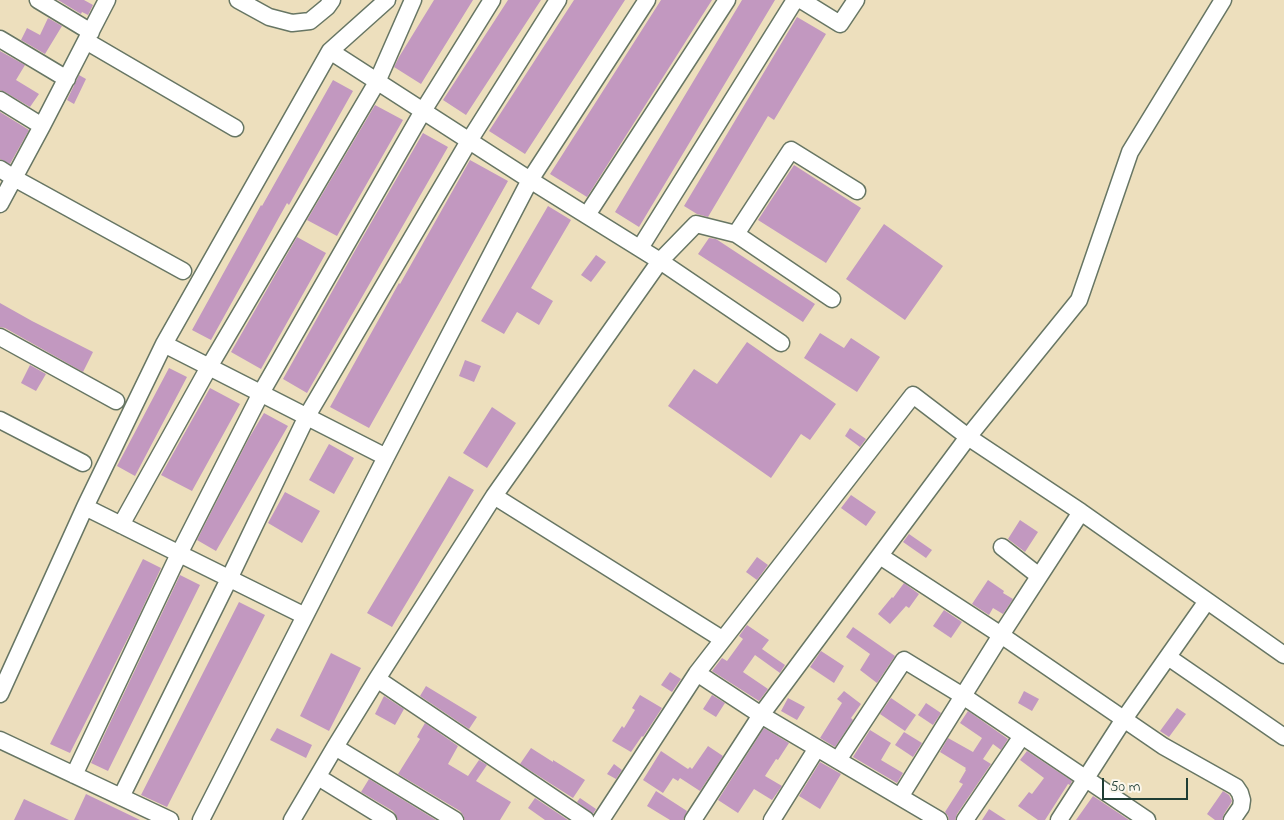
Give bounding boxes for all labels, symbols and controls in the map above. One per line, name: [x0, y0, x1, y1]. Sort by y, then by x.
scale bar: [1104, 768, 1190, 800]
text: 50 m: [1110, 776, 1140, 798]

